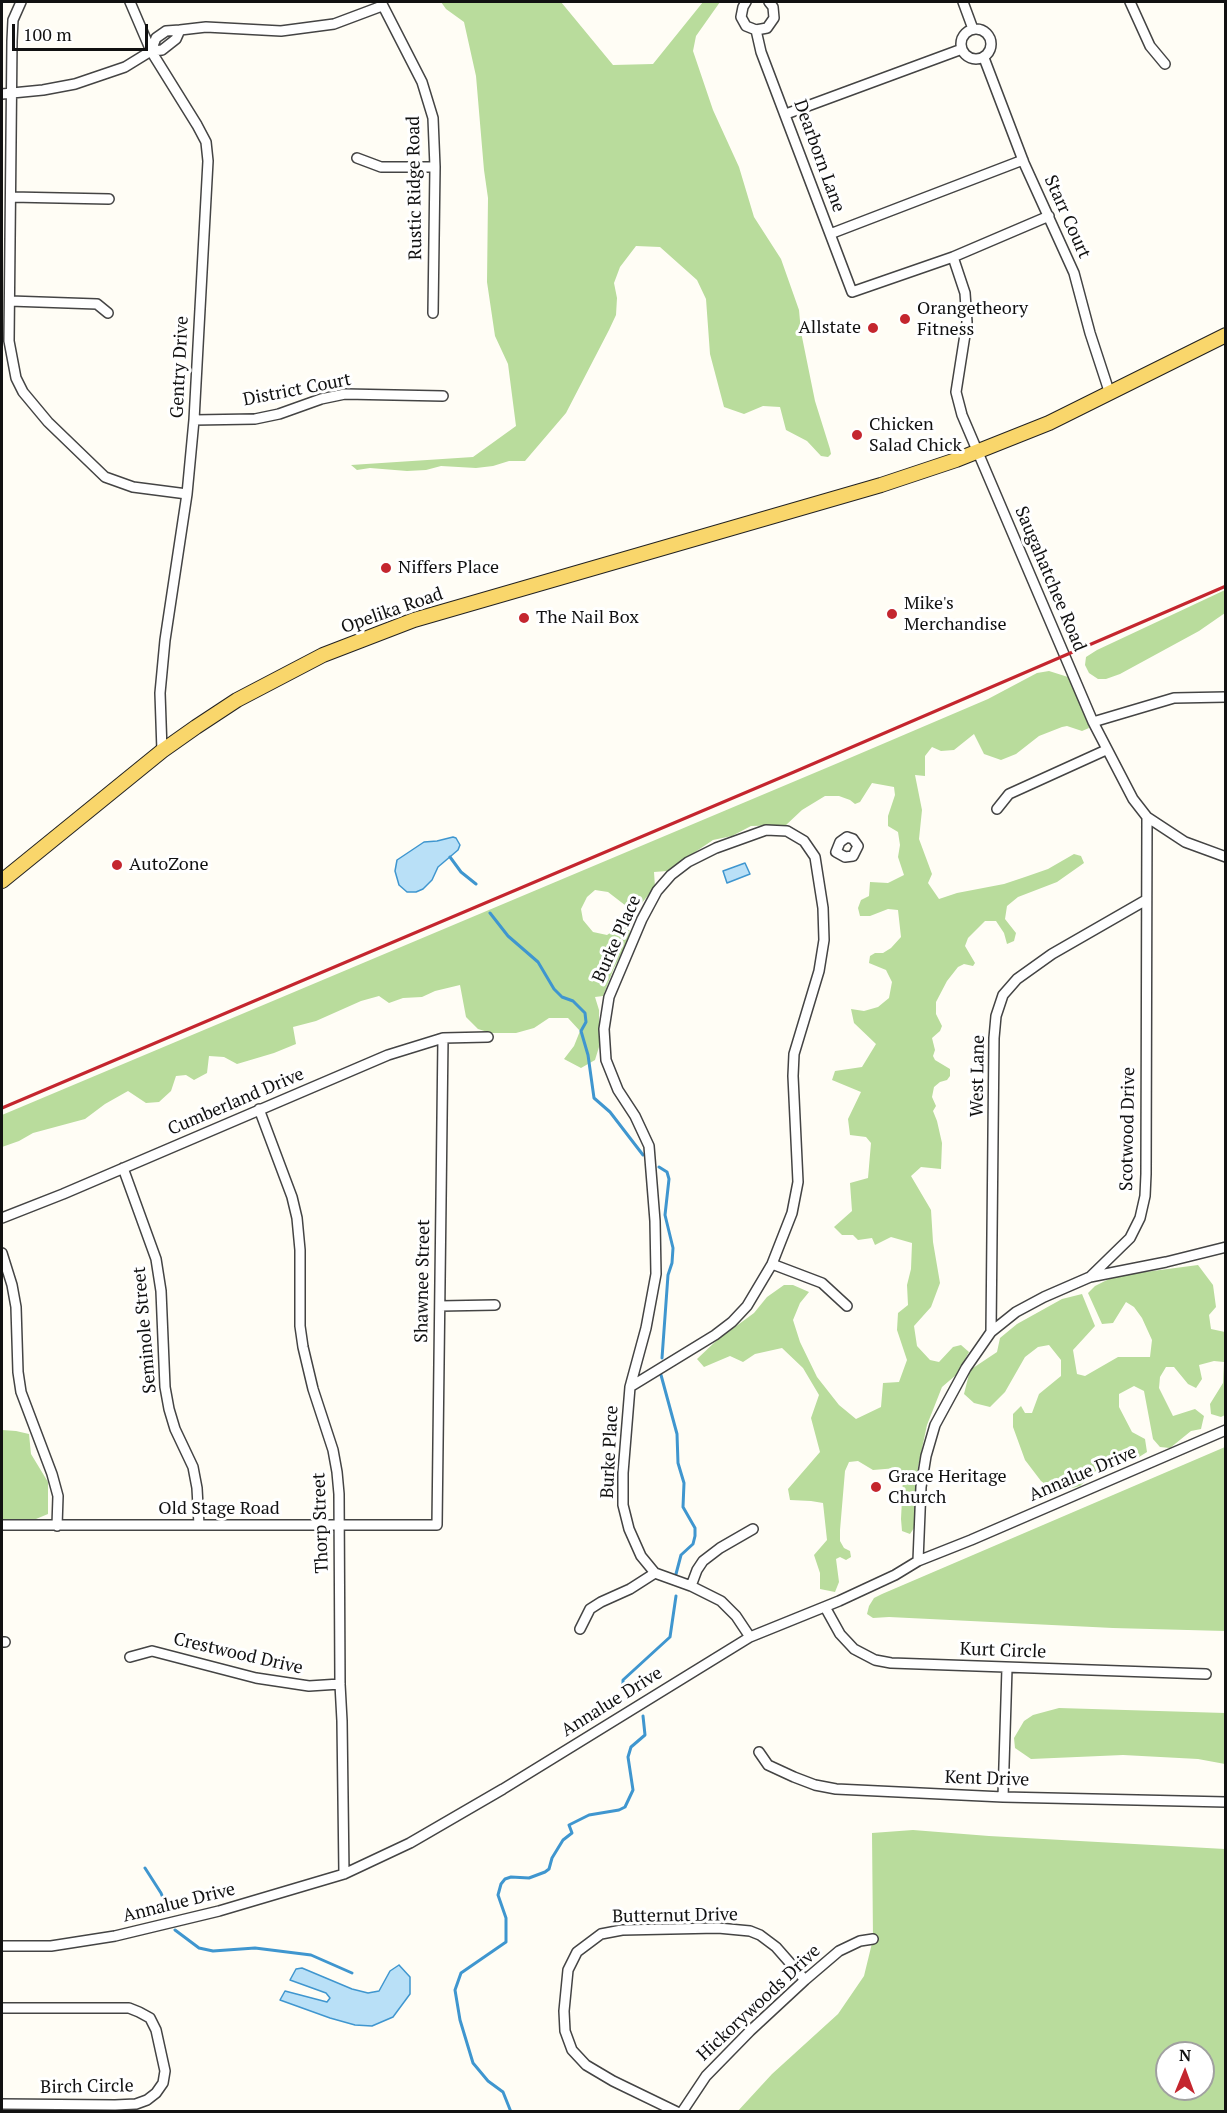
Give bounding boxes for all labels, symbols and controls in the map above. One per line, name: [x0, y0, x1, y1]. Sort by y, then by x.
scale bar: [15, 12, 152, 50]
text: 100 m: [23, 22, 72, 46]
street label: Dearborn Lane: [789, 97, 849, 215]
street label: Rustic Ridge Road: [403, 116, 427, 260]
street label: Starr Court: [1039, 172, 1095, 262]
place label: Orangetheory Fitness: [917, 298, 1028, 340]
marker: Orangetheory Fitness: [898, 312, 912, 326]
street label: Gentry Drive: [167, 315, 193, 419]
place label: Allstate: [799, 317, 861, 339]
marker: Allstate: [866, 321, 880, 335]
street label: District Court: [241, 369, 353, 411]
place label: Chicken Salad Chick: [869, 414, 962, 456]
marker: Chicken Salad Chick: [850, 428, 864, 442]
street label: Saugahatchee Road: [1010, 503, 1090, 655]
place label: Niffers Place: [398, 557, 499, 579]
marker: Niffers Place: [379, 561, 393, 575]
street label: Opelika Road: [338, 583, 446, 639]
place label: Mike's Merchandise: [904, 593, 1007, 636]
place label: The Nail Box: [536, 607, 639, 629]
marker: Mike's Merchandise: [885, 607, 899, 621]
marker: The Nail Box: [517, 611, 531, 625]
place label: AutoZone: [129, 854, 209, 876]
marker: AutoZone: [110, 858, 124, 872]
street label: Burke Place: [588, 892, 646, 986]
street label: West Lane: [966, 1035, 990, 1117]
street label: Cumberland Drive: [165, 1064, 307, 1140]
street label: Scotwood Drive: [1116, 1067, 1140, 1191]
street label: Shawnee Street: [411, 1219, 435, 1343]
street label: Seminole Street: [129, 1266, 161, 1394]
street label: Burke Place: [597, 1405, 623, 1499]
street label: Annalue Drive: [1026, 1442, 1140, 1506]
place label: Grace Heritage Church: [888, 1466, 1007, 1508]
street label: Thorp Street: [308, 1472, 334, 1574]
marker: Grace Heritage Church: [869, 1480, 883, 1494]
street label: Old Stage Road: [158, 1498, 280, 1520]
street label: Crestwood Drive: [171, 1629, 305, 1679]
street label: Kurt Circle: [959, 1639, 1047, 1663]
street label: Annalue Drive: [558, 1662, 666, 1742]
street label: Kent Drive: [944, 1767, 1030, 1791]
street label: Annalue Drive: [121, 1879, 237, 1927]
street label: Butternut Drive: [612, 1904, 738, 1928]
street label: Hickorywoods Drive: [693, 1940, 825, 2066]
north arrow: [1155, 2041, 1215, 2101]
text: N: [1179, 2044, 1192, 2066]
street label: Birch Circle: [40, 2075, 134, 2099]

